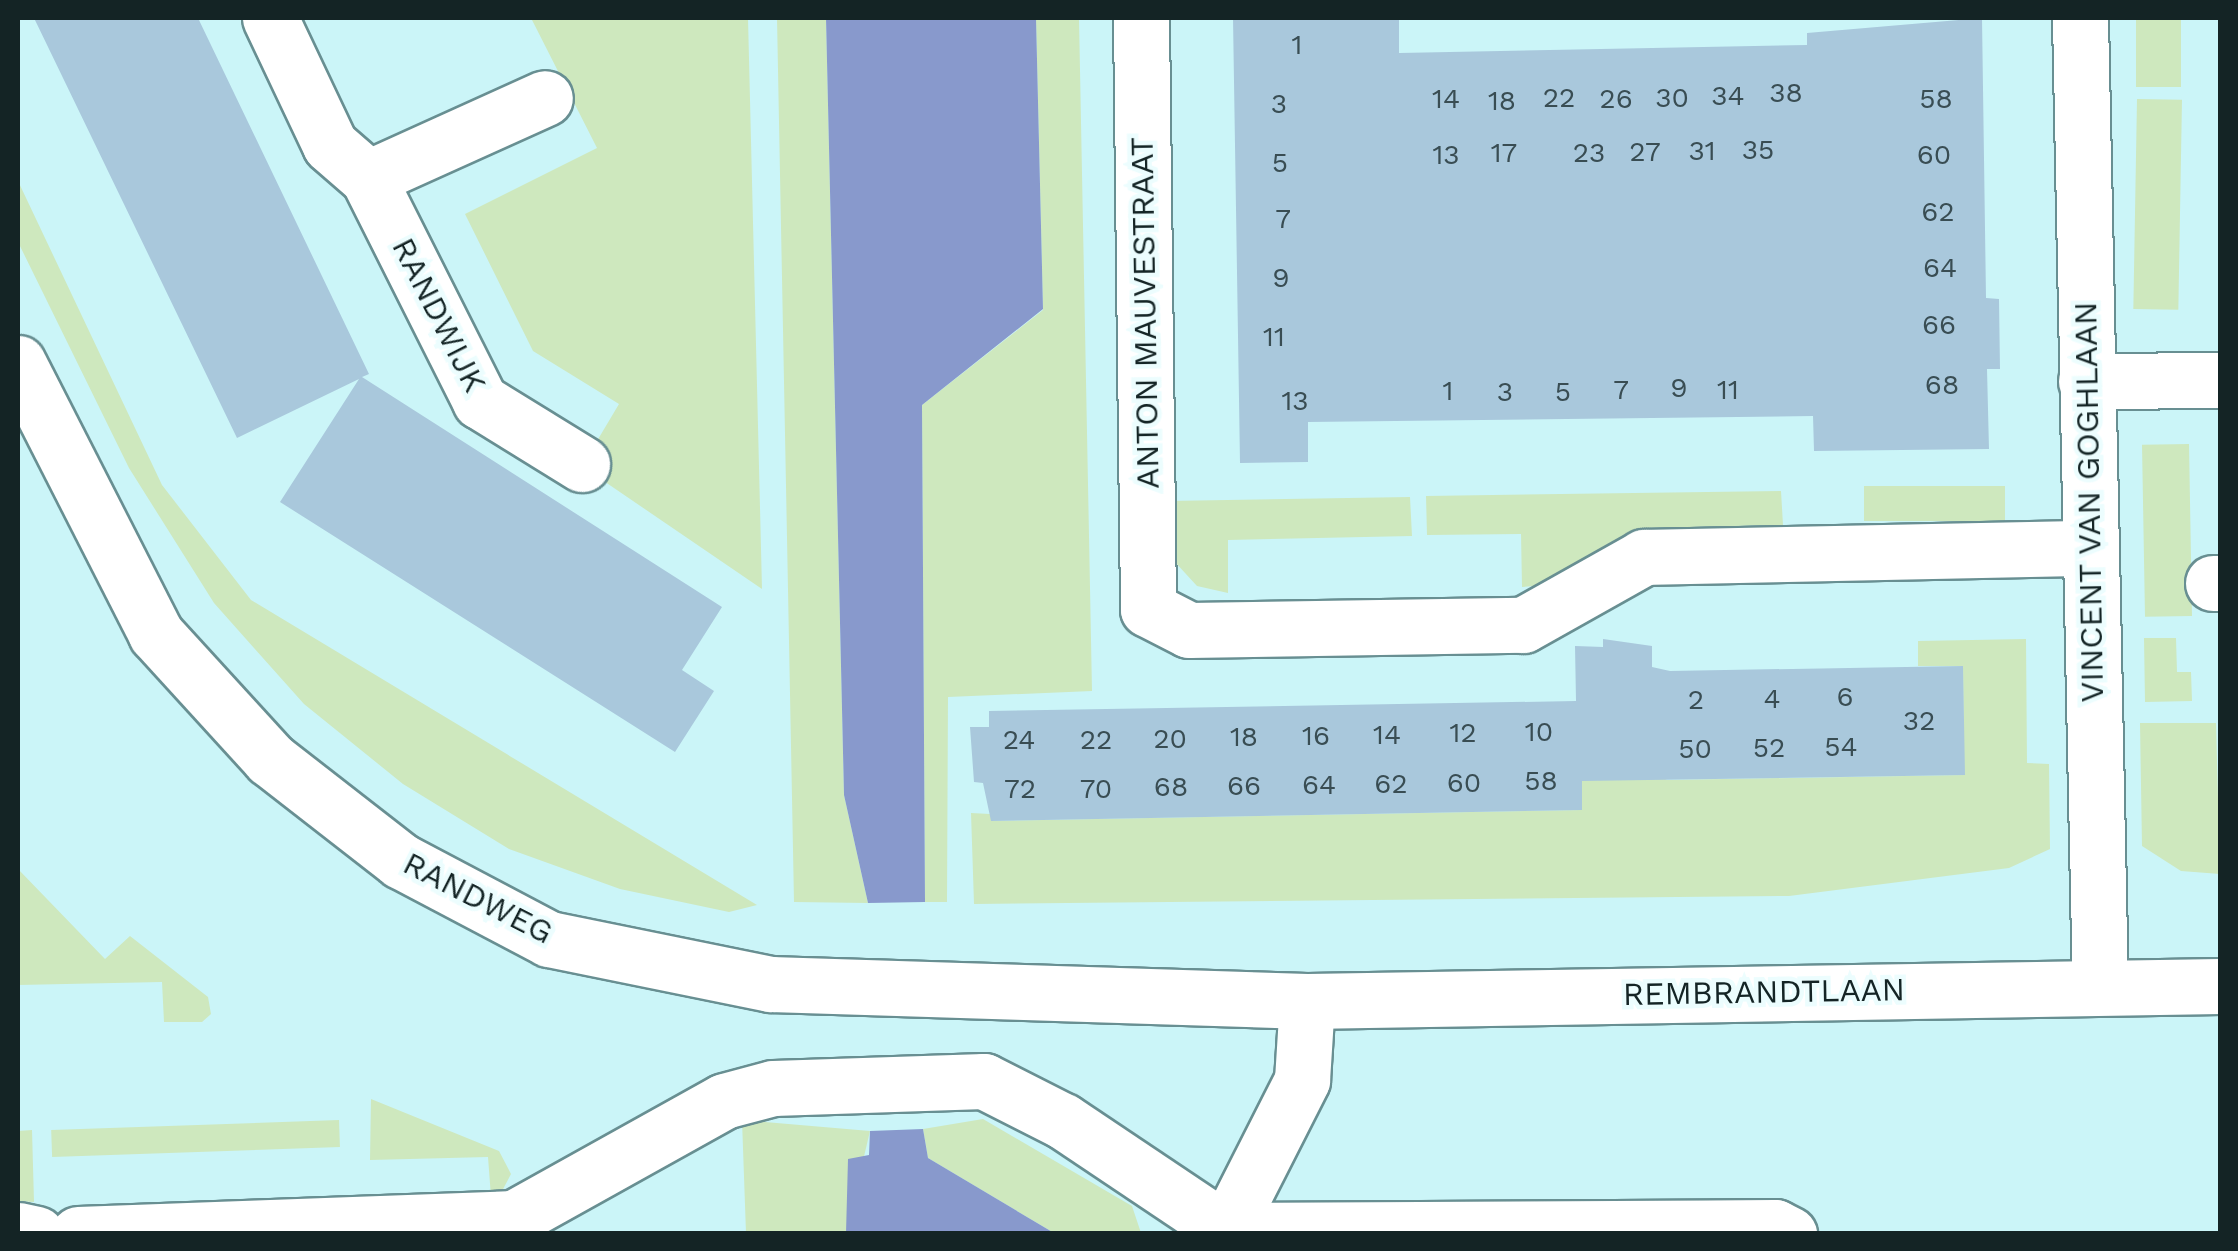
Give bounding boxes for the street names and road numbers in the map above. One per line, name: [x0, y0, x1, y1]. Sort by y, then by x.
street label: ANTON MAUVESTRAAT: [1123, 137, 1167, 489]
street label: RANDWIJK: [384, 231, 494, 399]
street label: VINCENT VAN GOGHLAAN: [2066, 300, 2112, 704]
street label: RANDWEG: [397, 844, 559, 952]
street label: REMBRANDTLAAN: [1623, 970, 1905, 1014]

